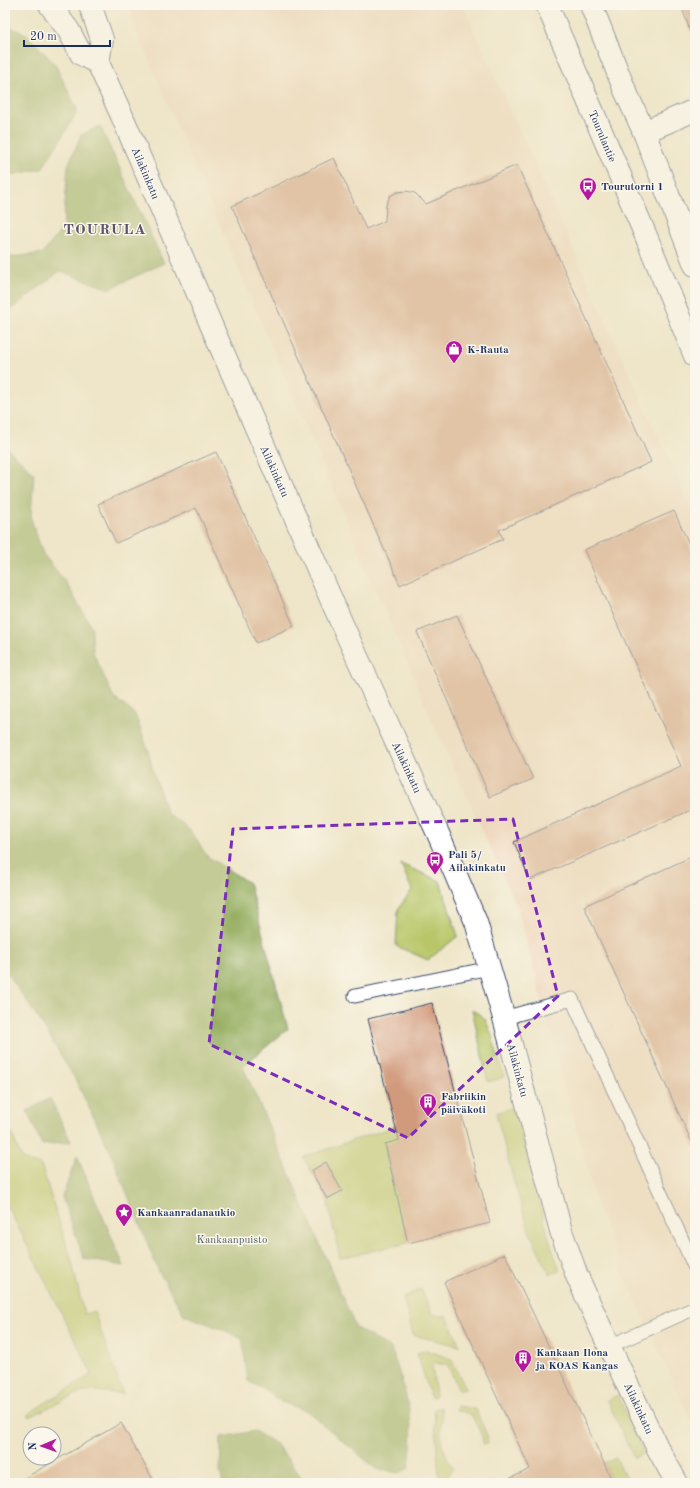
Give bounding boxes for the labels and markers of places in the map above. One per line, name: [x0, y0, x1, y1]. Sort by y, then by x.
bus stop icon: Tourutorni 1: [578, 176, 598, 201]
place label: Tourutorni 1: [601, 182, 664, 193]
shop icon: K-Rauta: [444, 339, 464, 364]
place label: K-Rauta: [467, 345, 509, 356]
bus stop icon: Pali 5/ Ailakinkatu: [425, 850, 445, 875]
place label: Pali 5/ Ailakinkatu: [448, 850, 506, 874]
building icon: Fabriikin päiväkoti: [418, 1092, 438, 1117]
place label: Fabriikin päiväkoti: [441, 1092, 486, 1116]
place icon: Kankaanradanaukio: [114, 1202, 134, 1227]
place label: Kankaanradanaukio: [137, 1208, 236, 1219]
building icon: Kankaan Ilona ja KOAS Kangas: [513, 1348, 533, 1373]
place label: Kankaan Ilona ja KOAS Kangas: [535, 1348, 618, 1372]

